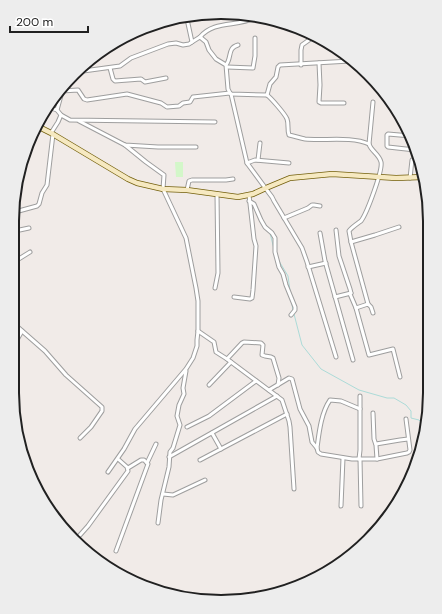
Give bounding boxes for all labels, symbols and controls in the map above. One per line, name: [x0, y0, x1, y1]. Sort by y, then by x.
scale bar: [10, 8, 88, 34]
text: 200 m: [16, 14, 53, 30]

